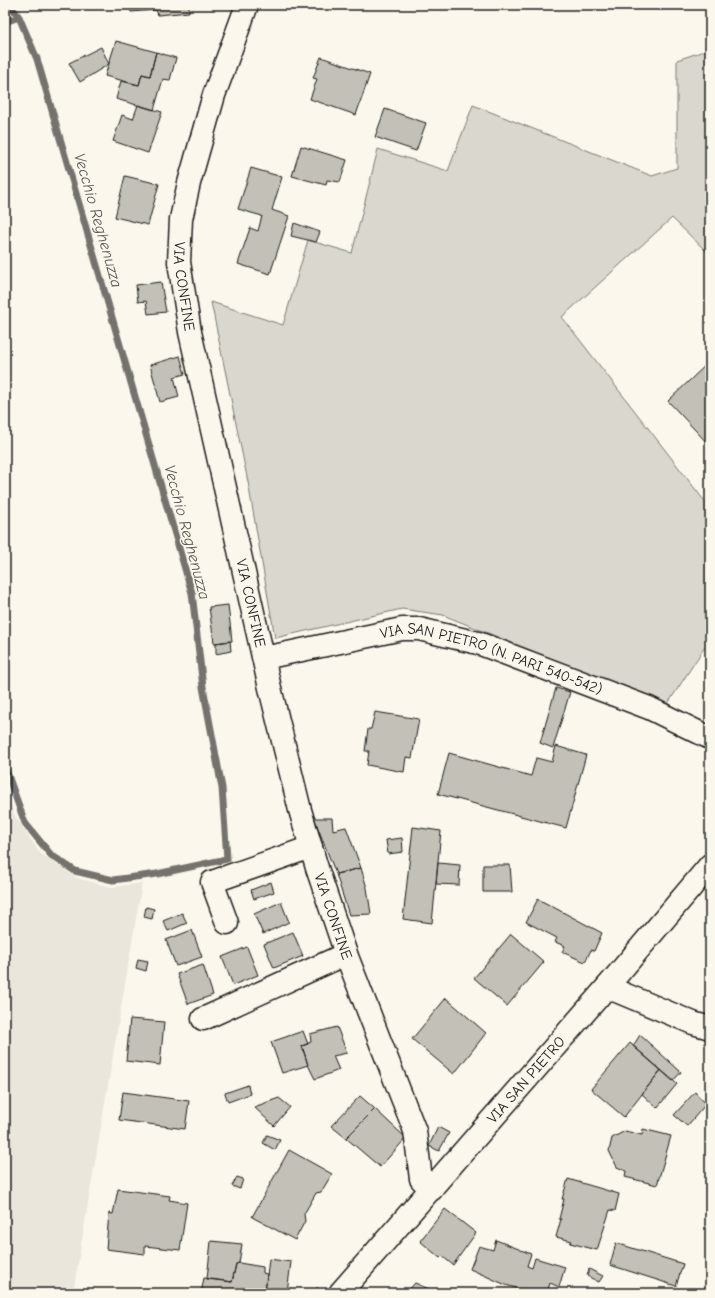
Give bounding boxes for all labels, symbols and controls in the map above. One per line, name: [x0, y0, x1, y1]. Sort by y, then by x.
water label: Vecchio Reghenuzza: [70, 151, 126, 289]
street label: VIA CONFINE: [170, 241, 199, 332]
water label: Vecchio Reghenuzza: [160, 463, 214, 602]
street label: VIA CONFINE: [232, 557, 270, 649]
street label: VIA SAN PIETRO (N. PARI 540-542): [379, 620, 605, 698]
street label: VIA CONFINE: [310, 871, 356, 962]
street label: VIA SAN PIETRO: [483, 1033, 569, 1127]

